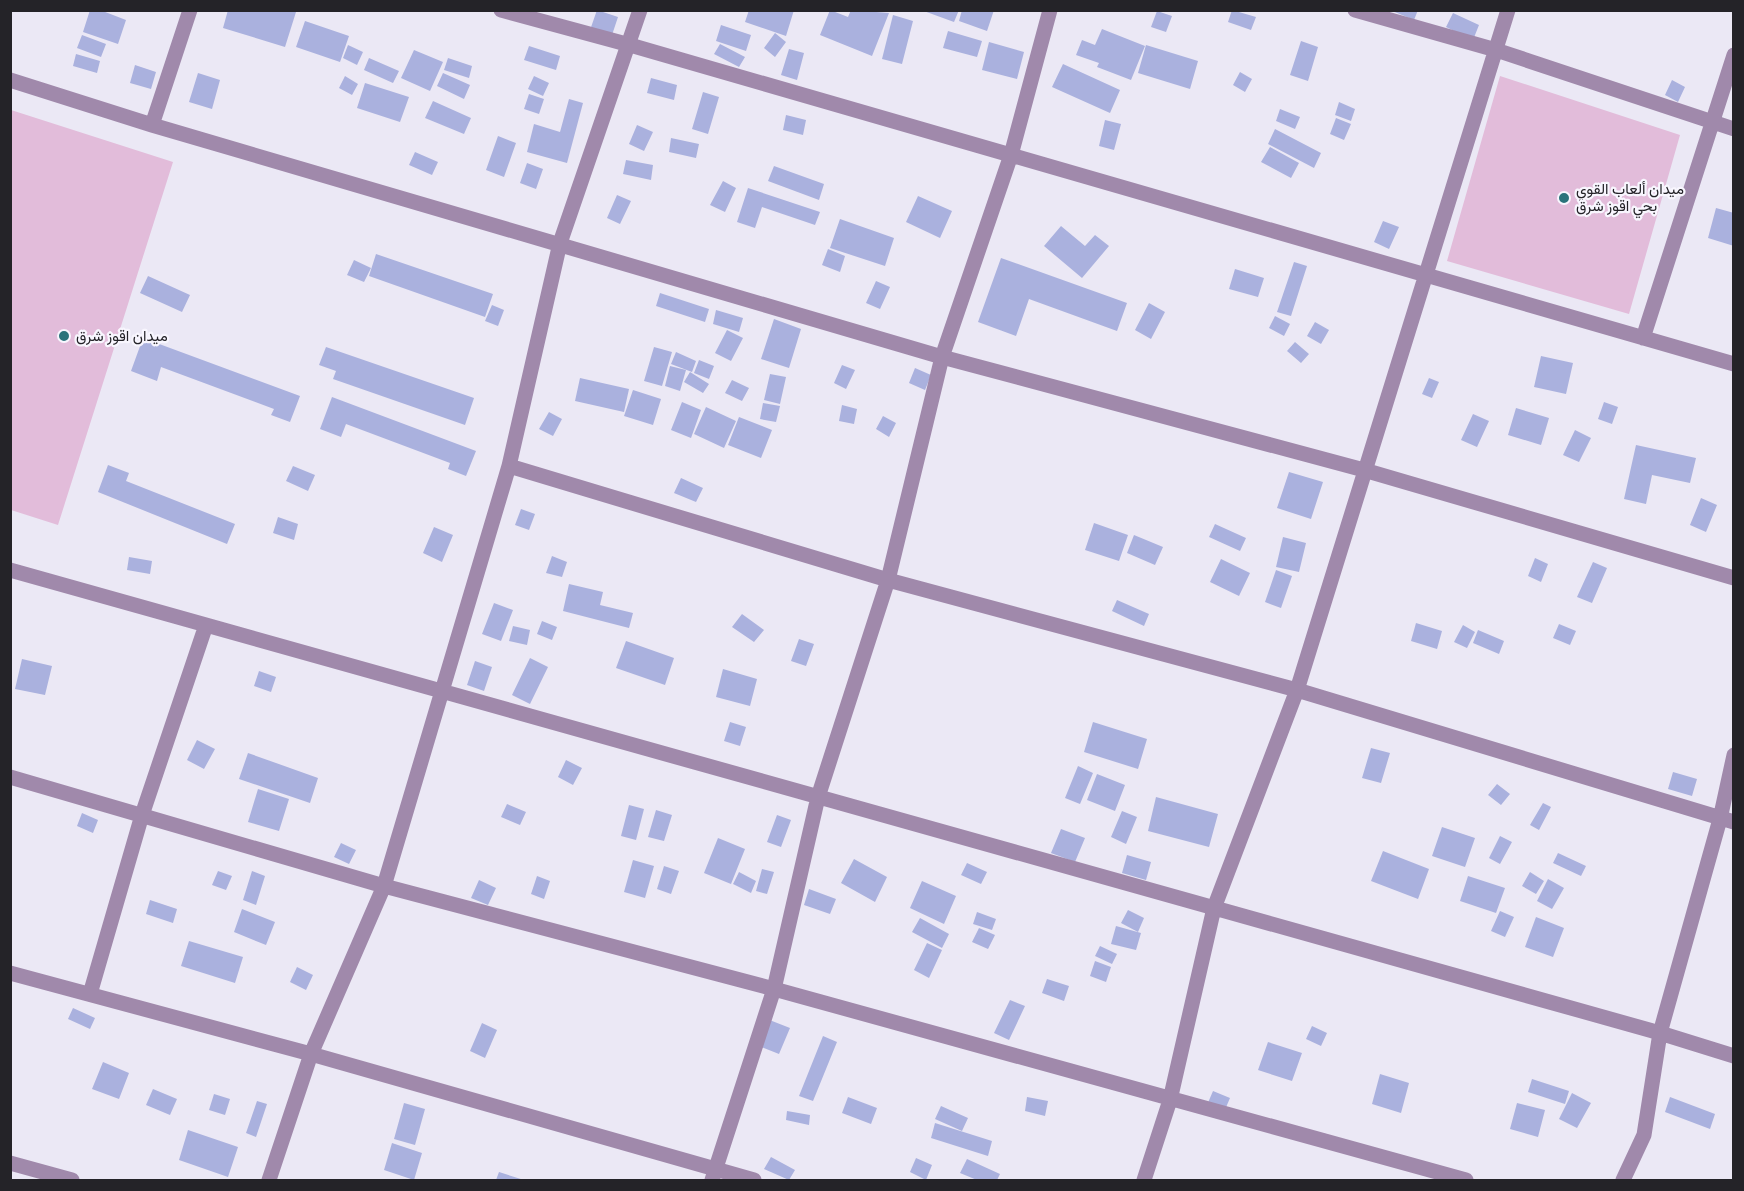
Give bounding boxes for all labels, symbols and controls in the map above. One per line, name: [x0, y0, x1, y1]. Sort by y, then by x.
place label: ميدان ألعاب القوي بحي اقوز شرق: [1576, 181, 1684, 219]
marker: ميدان ألعاب القوي بحي اقوز شرق: [1557, 191, 1571, 205]
place label: ميدان اقوز شرق: [76, 328, 168, 347]
marker: ميدان اقوز شرق: [57, 329, 71, 343]

